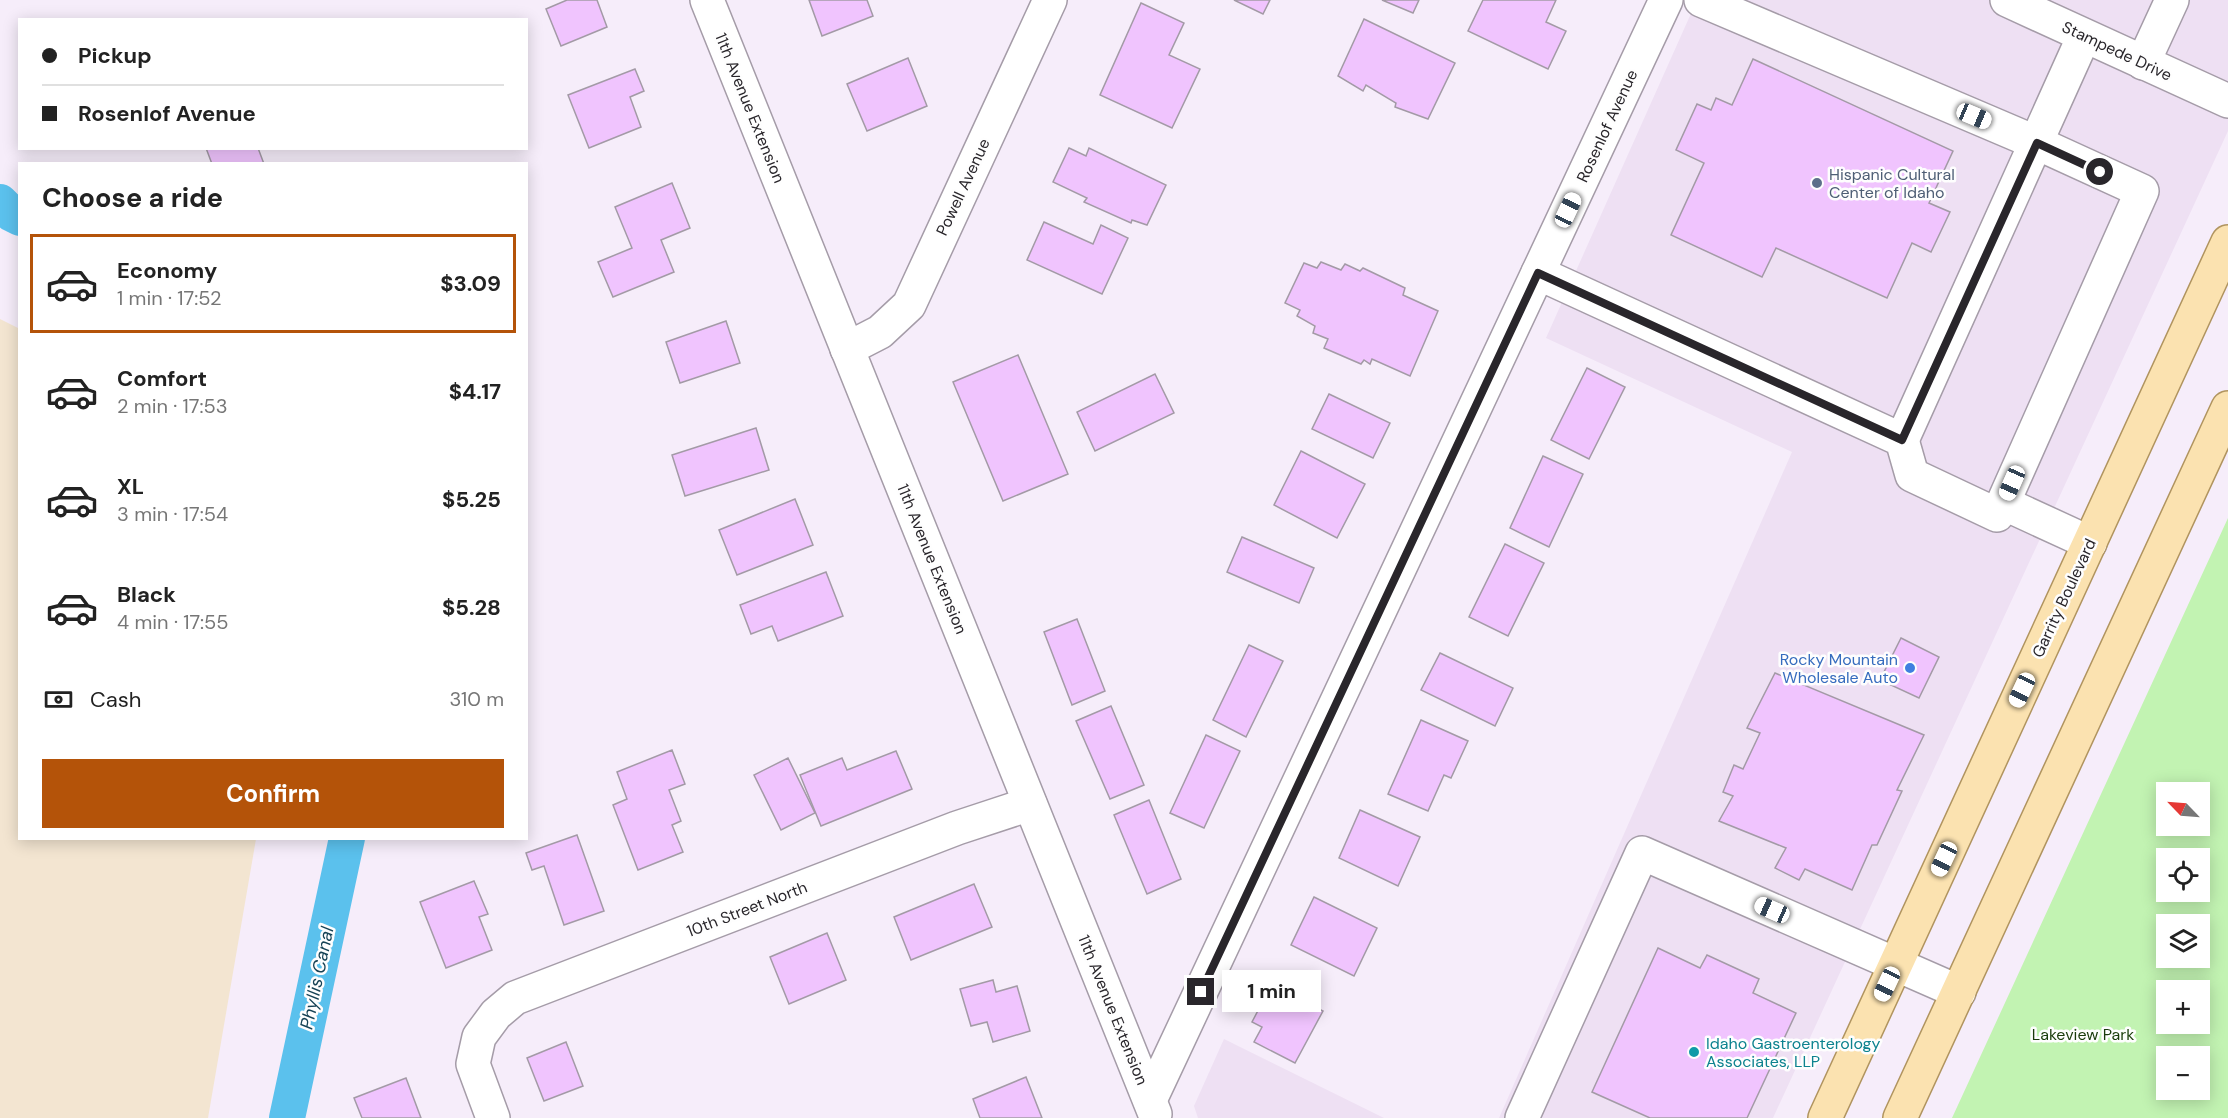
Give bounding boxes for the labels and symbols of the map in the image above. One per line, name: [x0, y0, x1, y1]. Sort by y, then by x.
street label: Stampede Drive: [2059, 16, 2175, 86]
street label: 11th Avenue Extension: [710, 30, 790, 186]
street label: Rosenlof Avenue: [1572, 66, 1642, 186]
car: [1954, 101, 1994, 131]
street label: Powell Avenue: [931, 135, 995, 239]
route start: [2086, 158, 2113, 185]
place label: Hispanic Cultural Center of Idaho: [1829, 164, 1955, 203]
marker: Hispanic Cultural Center of Idaho: [1810, 176, 1824, 190]
car: [1552, 190, 1584, 230]
car: [1996, 463, 2028, 503]
street label: 11th Avenue Extension: [892, 481, 972, 637]
street label: Garrity Boulevard: [2027, 535, 2101, 661]
place label: Rocky Mountain Wholesale Auto: [1780, 649, 1898, 688]
marker: Rocky Mountain Wholesale Auto: [1903, 661, 1917, 675]
car: [2006, 670, 2038, 710]
north arrow: [2156, 782, 2210, 836]
car: [1928, 839, 1960, 879]
street label: 10th Street North: [684, 876, 810, 942]
car: [1752, 894, 1792, 926]
water label: Phyllis Canal: [294, 924, 340, 1031]
street label: 11th Avenue Extension: [1073, 932, 1153, 1088]
car: [1871, 964, 1903, 1004]
callout: 1 min: [1222, 971, 1321, 1013]
route end: [1187, 978, 1214, 1005]
park label: Lakeview Park: [2032, 1024, 2134, 1045]
place label: Idaho Gastroenterology Associates, LLP: [1706, 1033, 1880, 1072]
marker: Idaho Gastroenterology Associates, LLP: [1687, 1045, 1701, 1059]

